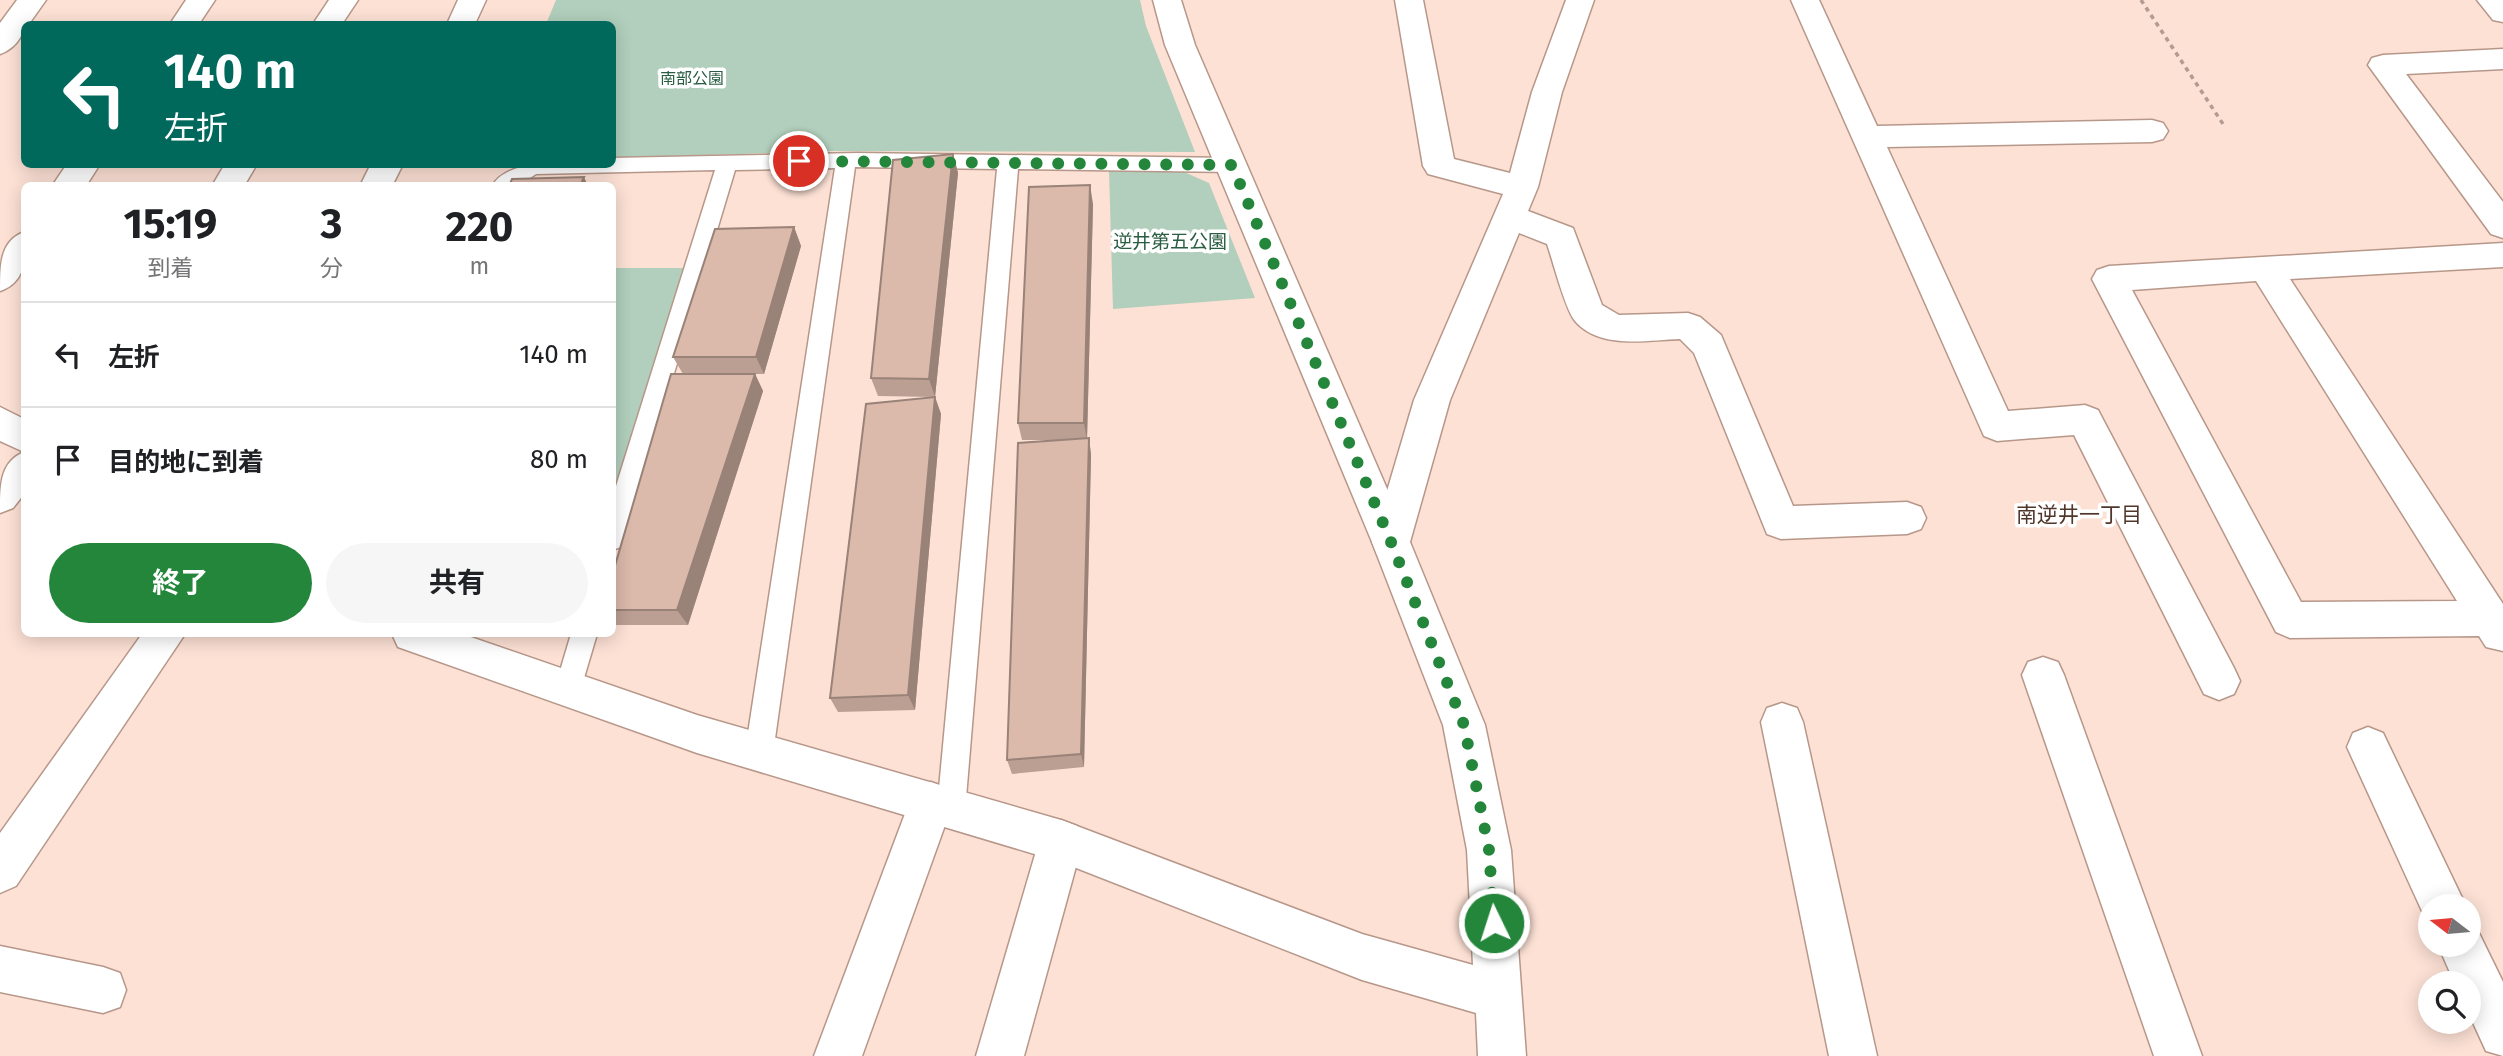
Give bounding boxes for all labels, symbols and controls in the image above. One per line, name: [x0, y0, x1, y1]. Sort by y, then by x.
text: 140 m: [164, 42, 296, 101]
icon: left: [49, 49, 140, 140]
park label: 南部公園: [660, 69, 724, 88]
text: 左折: [164, 109, 228, 147]
pin: [769, 131, 829, 191]
icon: arrive: [780, 142, 818, 180]
text: 15:19: [124, 199, 217, 249]
text: 3: [320, 199, 342, 249]
text: 220: [445, 202, 513, 252]
park label: 逆井第五公園: [1113, 230, 1227, 253]
text: m: [470, 252, 489, 280]
text: 到着: [147, 254, 193, 282]
text: 分: [320, 254, 343, 282]
icon: left: [49, 336, 87, 374]
text: 140 m: [519, 339, 588, 370]
text: 左折: [108, 342, 160, 373]
icon: arrive: [49, 441, 87, 479]
text: 80 m: [530, 444, 588, 475]
text: 目的地に到着: [108, 447, 264, 478]
district label: 南逆井一丁目: [2016, 502, 2142, 528]
button: 終了: [49, 543, 312, 623]
button: 共有: [326, 543, 588, 623]
position arrow: [1457, 886, 1531, 960]
north arrow: [2418, 894, 2482, 957]
map controls: [2418, 894, 2481, 1034]
button: search: [2418, 971, 2481, 1034]

